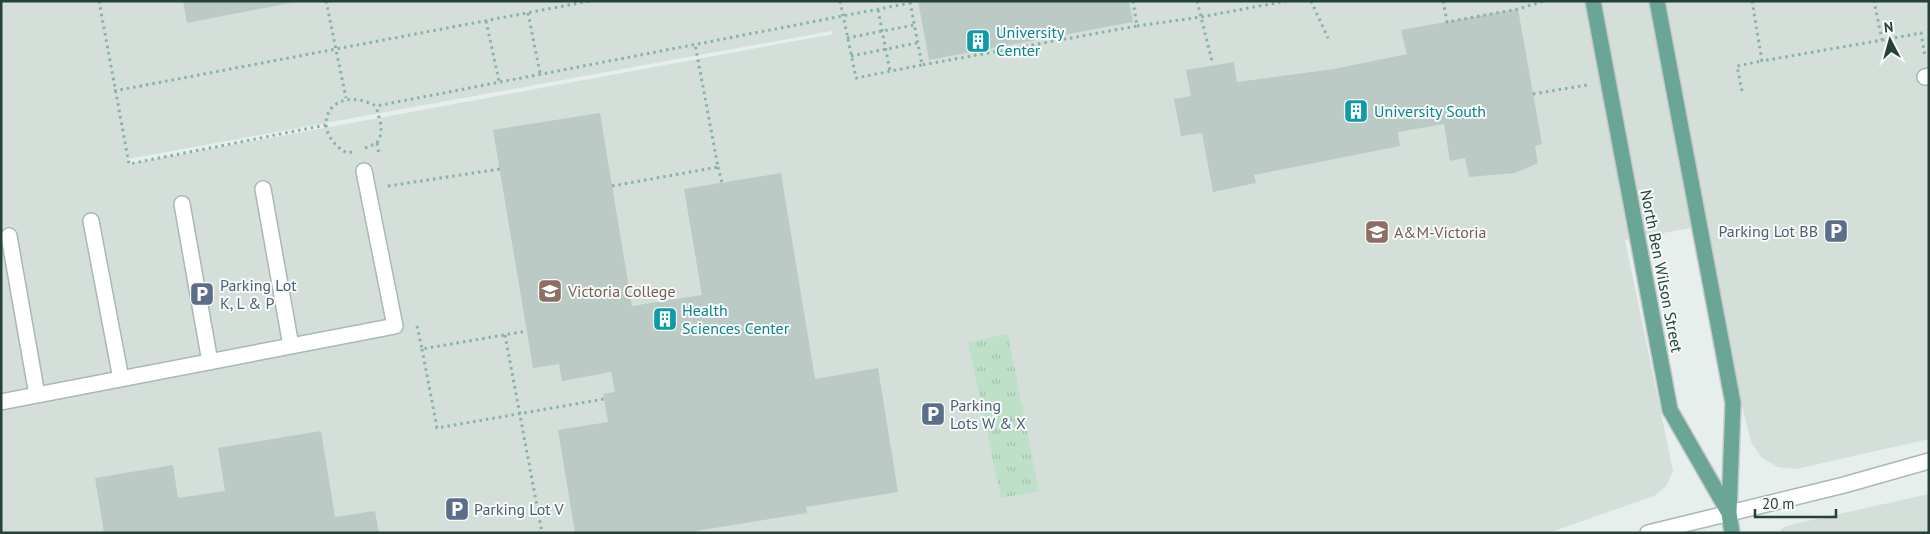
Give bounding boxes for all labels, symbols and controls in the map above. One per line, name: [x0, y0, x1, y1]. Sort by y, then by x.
north arrow: [1865, 15, 1915, 65]
text: N: [1883, 18, 1894, 37]
place label: University Center: [996, 22, 1065, 60]
building icon: University Center: [965, 28, 991, 54]
building icon: University South: [1343, 98, 1369, 124]
place label: University South: [1374, 101, 1486, 121]
street label: North Ben Wilson Street: [1636, 188, 1688, 355]
parking icon: Parking Lot BB: [1823, 218, 1849, 244]
school or university icon: A&M-Victoria: [1364, 219, 1390, 245]
place label: Parking Lot BB: [1718, 221, 1818, 241]
place label: A&M-Victoria: [1394, 222, 1486, 242]
place label: Parking Lot K, L & P: [220, 275, 297, 313]
school or university icon: Victoria College: [537, 278, 563, 304]
parking icon: Parking Lot K, L & P: [189, 281, 215, 307]
place label: Victoria College: [567, 281, 676, 301]
place label: Health Sciences Center: [682, 300, 790, 338]
building icon: Health Sciences Center: [652, 306, 678, 332]
place label: Parking Lots W & X: [950, 395, 1026, 433]
parking icon: Parking Lots W & X: [920, 401, 946, 427]
scale bar: [1755, 486, 1836, 518]
text: 20 m: [1762, 494, 1795, 513]
parking icon: Parking Lot V: [444, 496, 470, 522]
place label: Parking Lot V: [474, 499, 564, 519]

